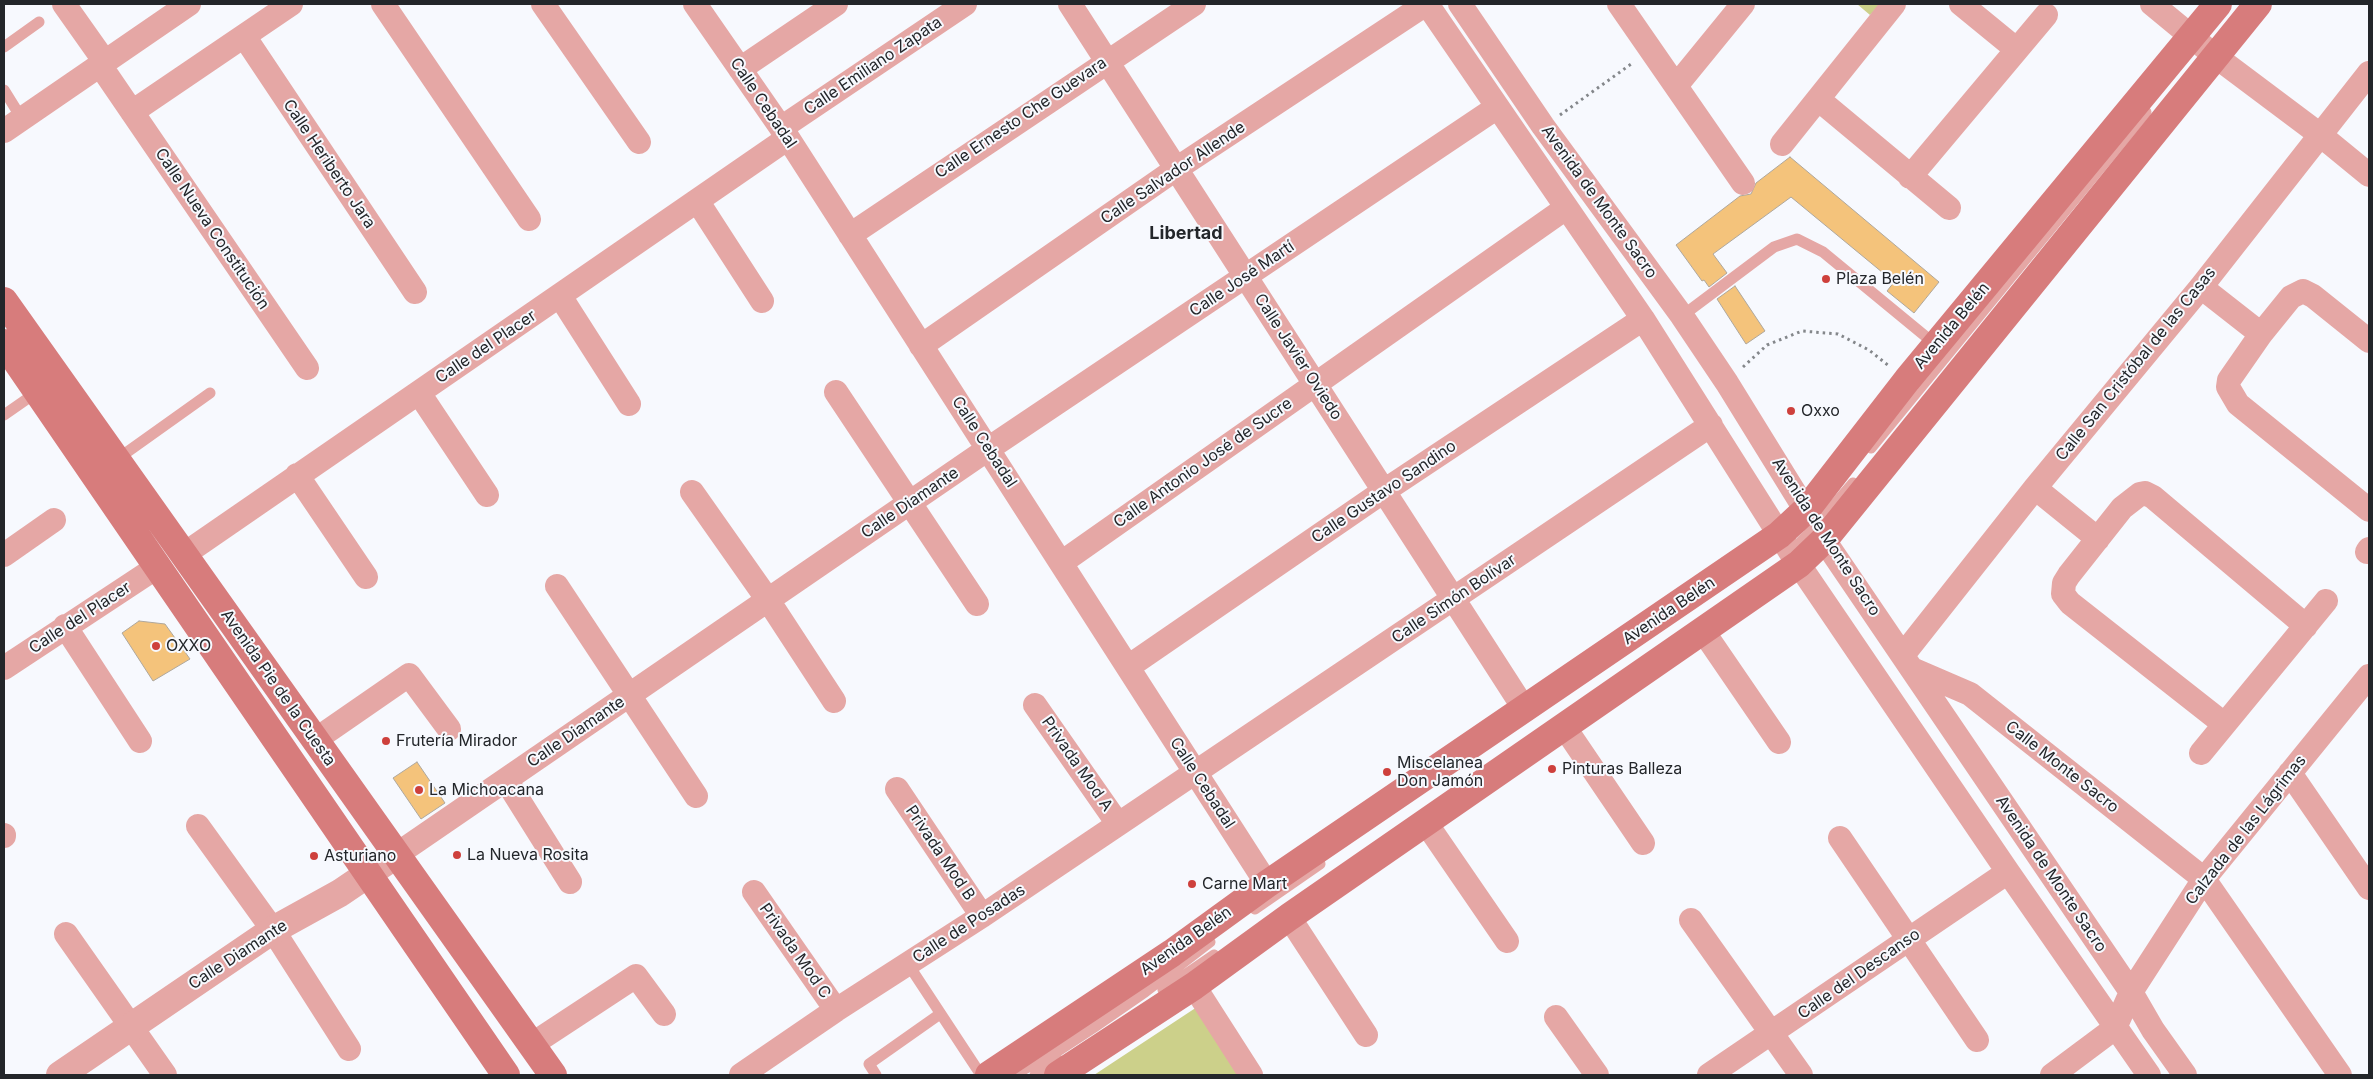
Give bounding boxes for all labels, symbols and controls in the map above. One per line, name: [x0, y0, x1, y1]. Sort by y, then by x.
street label: Calle Emiliano Zapata: [800, 13, 946, 119]
street label: Calle Ernesto Che Guevara: [932, 53, 1110, 183]
street label: Calle Cebadal: [726, 54, 800, 152]
street label: Calle Heriberto Jara: [279, 96, 379, 232]
street label: Calle Salvador Allende: [1097, 118, 1249, 228]
street label: Avenida de Monte Sacro: [1537, 122, 1661, 282]
street label: Calle Nueva Constitución: [151, 145, 273, 313]
district label: Libertad: [1149, 223, 1223, 245]
street label: Calle José Martí: [1186, 237, 1298, 321]
street label: Calle San Cristóbal de las Casas: [2052, 263, 2220, 465]
place label: Plaza Belén: [1836, 269, 1924, 289]
marker: Plaza Belén: [1820, 273, 1832, 285]
street label: Avenida Belén: [1910, 279, 1994, 373]
street label: Calle Javier Oviedo: [1250, 290, 1346, 424]
street label: Calle del Placer: [432, 306, 540, 388]
street label: Calle Cebadal: [947, 393, 1021, 491]
street label: Calle Antonio José de Sucre: [1110, 394, 1296, 532]
place label: Oxxo: [1801, 401, 1840, 421]
marker: Oxxo: [1785, 405, 1797, 417]
street label: Calle Gustavo Sandino: [1308, 436, 1460, 548]
street label: Avenida de Monte Sacro: [1768, 454, 1884, 620]
street label: Calle Diamante: [858, 463, 962, 543]
street label: Calle Simón Bolívar: [1388, 550, 1520, 648]
street label: Avenida Belén: [1619, 573, 1719, 649]
street label: Calle del Placer: [26, 578, 134, 658]
street label: Avenida Pie de la Cuesta: [217, 606, 339, 770]
place label: OXXO: [166, 636, 211, 656]
marker: OXXO: [150, 640, 162, 652]
street label: Calle Diamante: [524, 692, 628, 772]
street label: Privada Mod A: [1037, 713, 1117, 815]
street label: Calle Monte Sacro: [2002, 717, 2122, 817]
place label: Frutería Mirador: [396, 731, 517, 751]
street label: Calle Cebadal: [1165, 734, 1239, 832]
marker: Frutería Mirador: [380, 735, 392, 747]
street label: Calzada de las Lágrimas: [2182, 751, 2310, 909]
place label: Miscelanea Don Jamón: [1397, 753, 1483, 791]
place label: Pinturas Balleza: [1562, 759, 1682, 779]
marker: Pinturas Balleza: [1546, 763, 1558, 775]
marker: Miscelanea Don Jamón: [1381, 766, 1393, 778]
place label: La Michoacana: [429, 780, 544, 800]
marker: La Michoacana: [413, 784, 425, 796]
street label: Avenida de Monte Sacro: [1991, 792, 2111, 956]
street label: Privada Mod B: [901, 802, 979, 904]
place label: La Nueva Rosita: [467, 845, 589, 865]
place label: Asturiano: [324, 846, 396, 866]
marker: La Nueva Rosita: [451, 849, 463, 861]
marker: Asturiano: [308, 850, 320, 862]
place label: Carne Mart: [1202, 874, 1287, 894]
marker: Carne Mart: [1186, 878, 1198, 890]
street label: Calle de Posadas: [909, 880, 1029, 968]
street label: Privada Mod C: [755, 900, 835, 1002]
street label: Avenida Belén: [1137, 902, 1235, 980]
street label: Calle Diamante: [185, 916, 291, 994]
street label: Calle del Descanso: [1794, 925, 1924, 1023]

